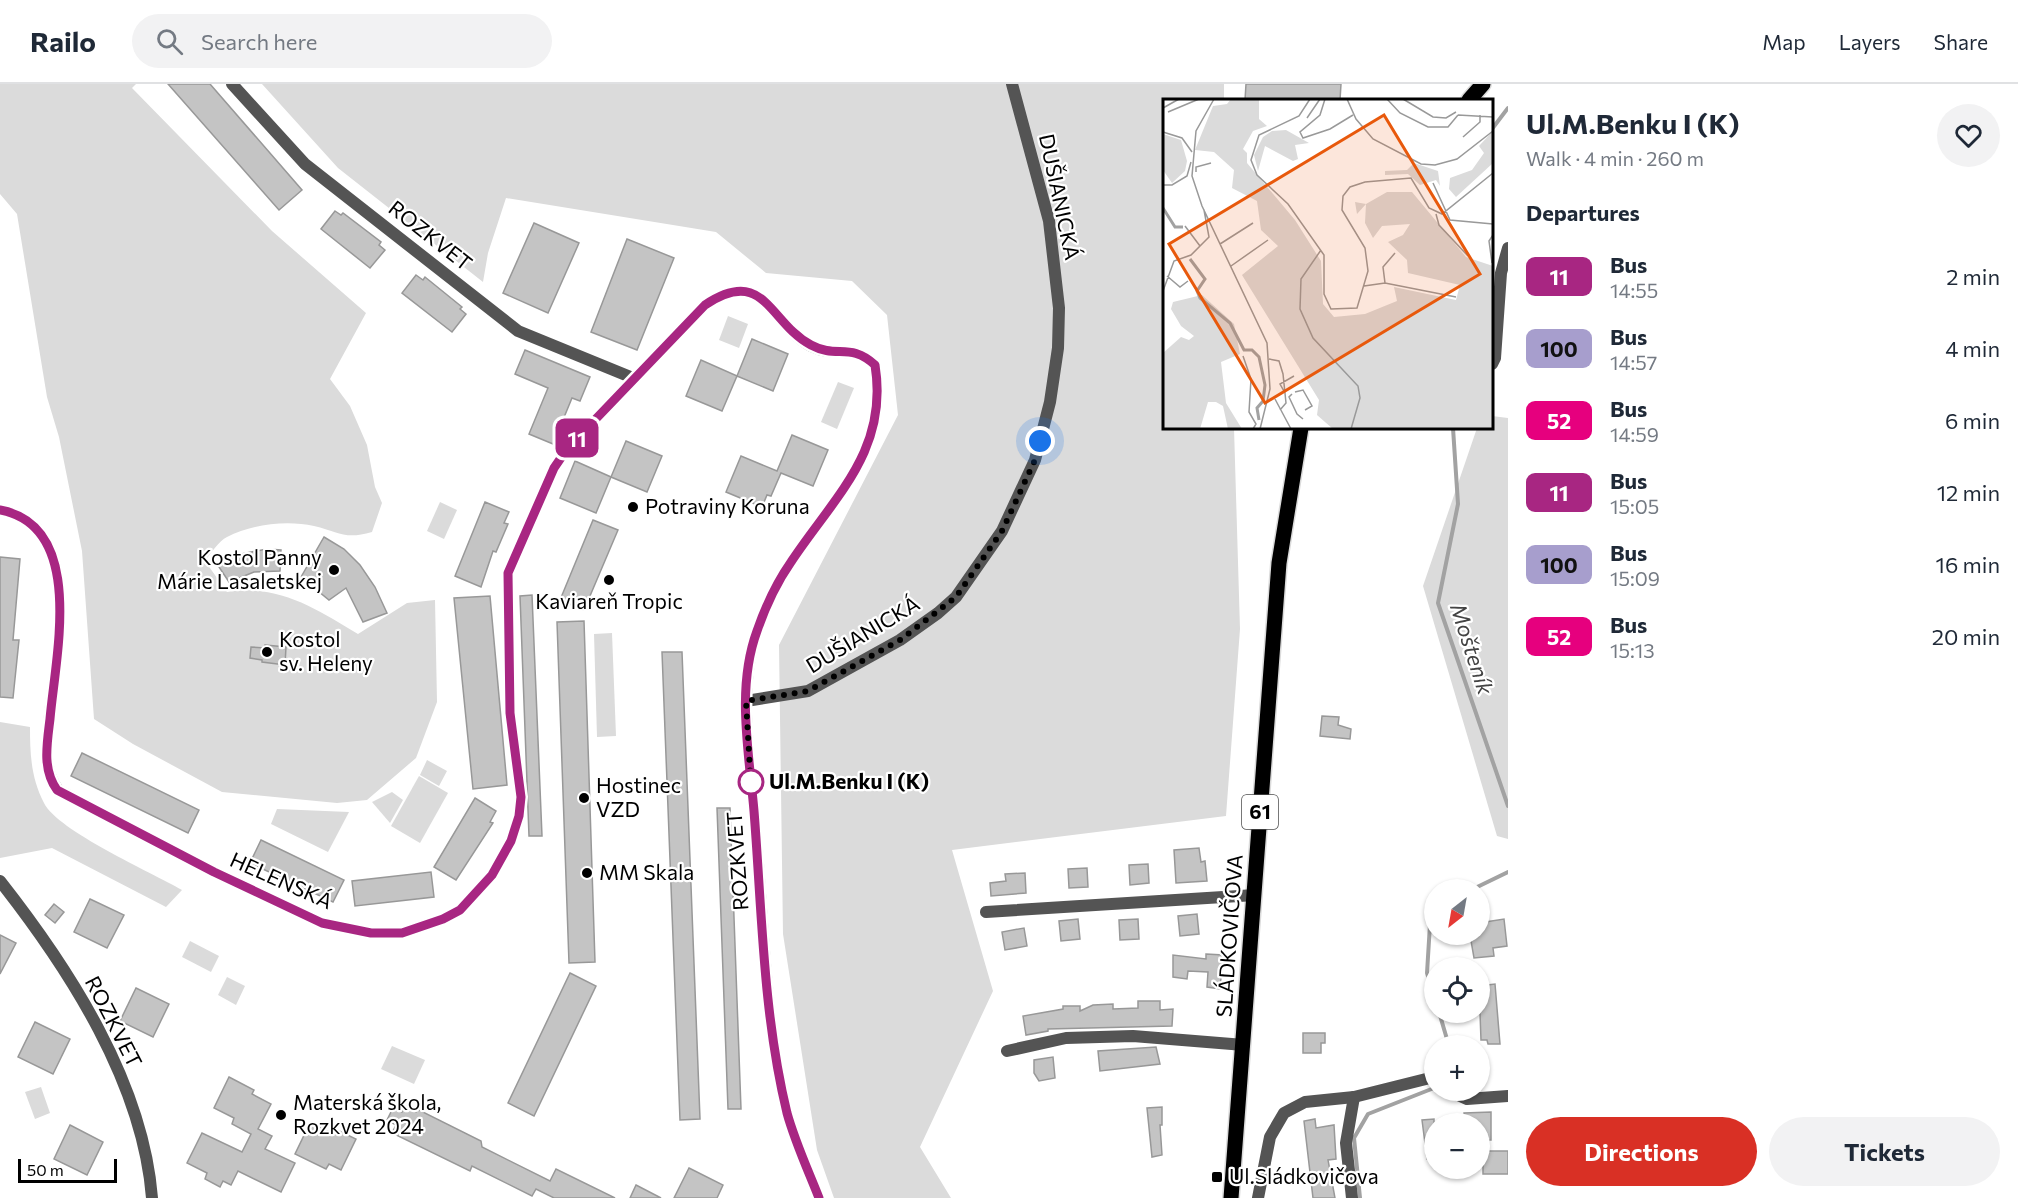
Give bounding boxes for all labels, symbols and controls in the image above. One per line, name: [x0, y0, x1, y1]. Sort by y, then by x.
search box: [132, 14, 552, 68]
text: Railo: [30, 24, 96, 58]
icon: search: [153, 25, 186, 58]
text: Search here: [201, 28, 317, 55]
text: Map: [1762, 29, 1806, 54]
text: Layers: [1839, 29, 1901, 54]
text: Share: [1934, 29, 1988, 54]
inset map: [1163, 99, 1493, 429]
button: heart: [1937, 104, 2000, 167]
text: Ul.M.Benku I (K): [1526, 106, 1739, 140]
street label: DUŠIANICKÁ: [1035, 131, 1086, 262]
text: Walk · 4 min · 260 m: [1526, 146, 1704, 170]
street label: ROZKVET: [384, 194, 478, 275]
text: Departures: [1526, 199, 1640, 226]
text: Bus: [1610, 251, 1647, 278]
text: 2 min: [1946, 263, 2000, 290]
text: 11: [1549, 264, 1569, 289]
text: 14:55: [1610, 278, 1658, 302]
text: Bus: [1610, 323, 1647, 350]
text: 4 min: [1945, 335, 2000, 362]
text: 100: [1540, 336, 1578, 361]
text: 14:57: [1610, 350, 1657, 374]
text: Bus: [1610, 395, 1647, 422]
text: 6 min: [1945, 407, 2000, 434]
text: 52: [1547, 408, 1571, 433]
line badge: 11: [550, 418, 604, 458]
text: 14:59: [1610, 422, 1659, 446]
text: 11: [567, 426, 587, 451]
your location: [1025, 426, 1055, 456]
text: Bus: [1610, 467, 1647, 494]
text: 12 min: [1937, 479, 2000, 506]
text: 11: [1549, 480, 1569, 505]
place label: Potraviny Koruna: [645, 493, 810, 518]
text: 15:05: [1610, 494, 1659, 518]
marker: Potraviny Koruna: [626, 500, 640, 514]
text: Bus: [1610, 539, 1647, 566]
place label: Kostol Panny Márie Lasaletskej: [157, 544, 322, 593]
text: 16 min: [1936, 551, 2000, 578]
text: 100: [1540, 552, 1578, 577]
marker: Kostol Panny Márie Lasaletskej: [327, 563, 341, 577]
text: 15:09: [1610, 566, 1660, 590]
marker: Kaviareň Tropic: [602, 573, 616, 587]
place label: Kaviareň Tropic: [535, 588, 683, 613]
street label: DUŠIANICKÁ: [801, 590, 924, 677]
water label: Mošteník: [1445, 600, 1500, 699]
text: Bus: [1610, 611, 1647, 638]
text: 20 min: [1932, 623, 2000, 650]
text: 52: [1547, 624, 1571, 649]
place label: Kostol sv. Heleny: [279, 626, 373, 675]
text: 15:13: [1610, 638, 1655, 662]
marker: Kostol sv. Heleny: [260, 645, 274, 659]
place label: Ul.M.Benku I (K): [769, 768, 929, 793]
marker: Ul.M.Benku I (K): [738, 769, 764, 795]
place label: Hostinec VZD: [596, 772, 681, 821]
marker: Hostinec VZD: [577, 791, 591, 805]
road number: 61: [1242, 795, 1278, 829]
street label: ROZKVET: [721, 811, 752, 911]
street label: HELENSKÁ: [227, 846, 337, 913]
street label: SLÁDKOVIČOVA: [1210, 854, 1247, 1018]
place label: MM Skala: [599, 859, 694, 884]
marker: MM Skala: [580, 866, 594, 880]
north arrow: [1424, 879, 1490, 945]
map controls: [1424, 879, 1490, 1179]
button: locate: [1424, 957, 1490, 1023]
street label: ROZKVET: [81, 972, 148, 1071]
button: +: [1424, 1035, 1490, 1101]
place label: Materská škola, Rozkvet 2024: [293, 1089, 441, 1138]
marker: Materská škola, Rozkvet 2024: [274, 1108, 288, 1122]
button: −: [1424, 1113, 1490, 1179]
button: Directions: [1526, 1117, 1757, 1186]
button: Tickets: [1769, 1117, 2000, 1186]
scale bar: [18, 1156, 117, 1184]
text: 50 m: [27, 1160, 64, 1179]
place label: Ul.Sládkovičova: [1229, 1163, 1379, 1188]
marker: Ul.Sládkovičova: [1210, 1170, 1224, 1184]

